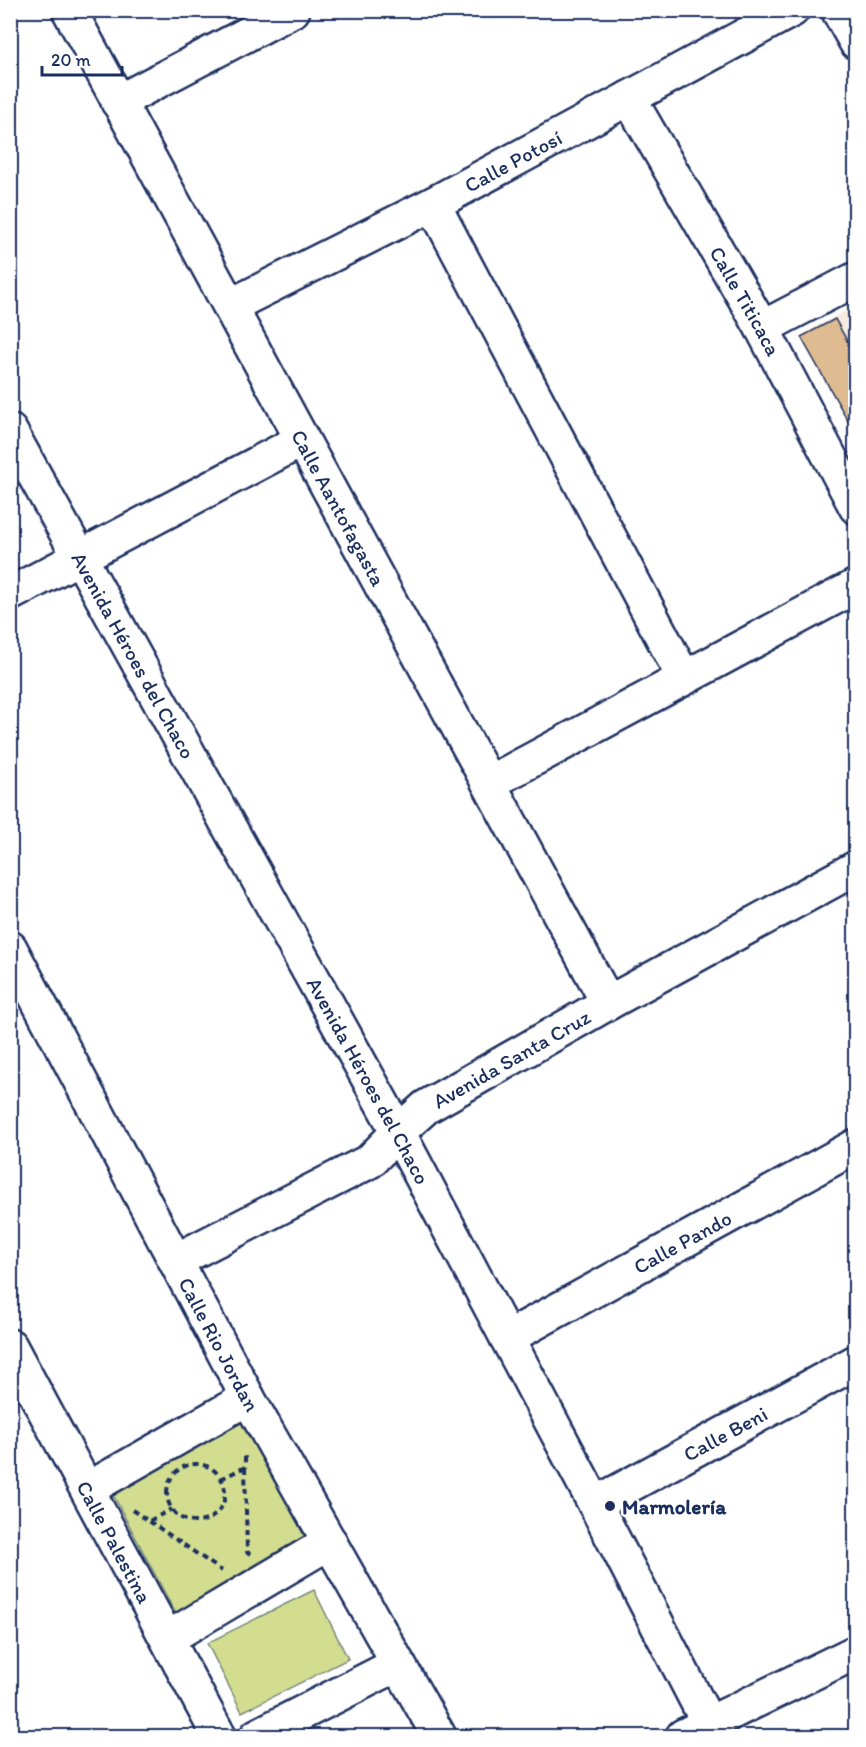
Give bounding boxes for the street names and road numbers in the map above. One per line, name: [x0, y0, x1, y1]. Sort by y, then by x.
street label: Calle Potosí: [460, 124, 567, 197]
street label: Calle Titicaca: [705, 241, 787, 360]
street label: Calle Aantofagasta: [286, 425, 392, 590]
street label: Avenida Héroes del Chaco: [67, 547, 201, 763]
street label: Avenida Héroes del Chaco: [302, 972, 436, 1188]
street label: Avenida Santa Cruz: [428, 1003, 595, 1113]
street label: Calle Pando: [629, 1205, 736, 1279]
street label: Calle Rio Jordan: [174, 1273, 265, 1416]
street label: Calle Beni: [679, 1400, 771, 1466]
street label: Calle Palestina: [72, 1476, 158, 1607]

